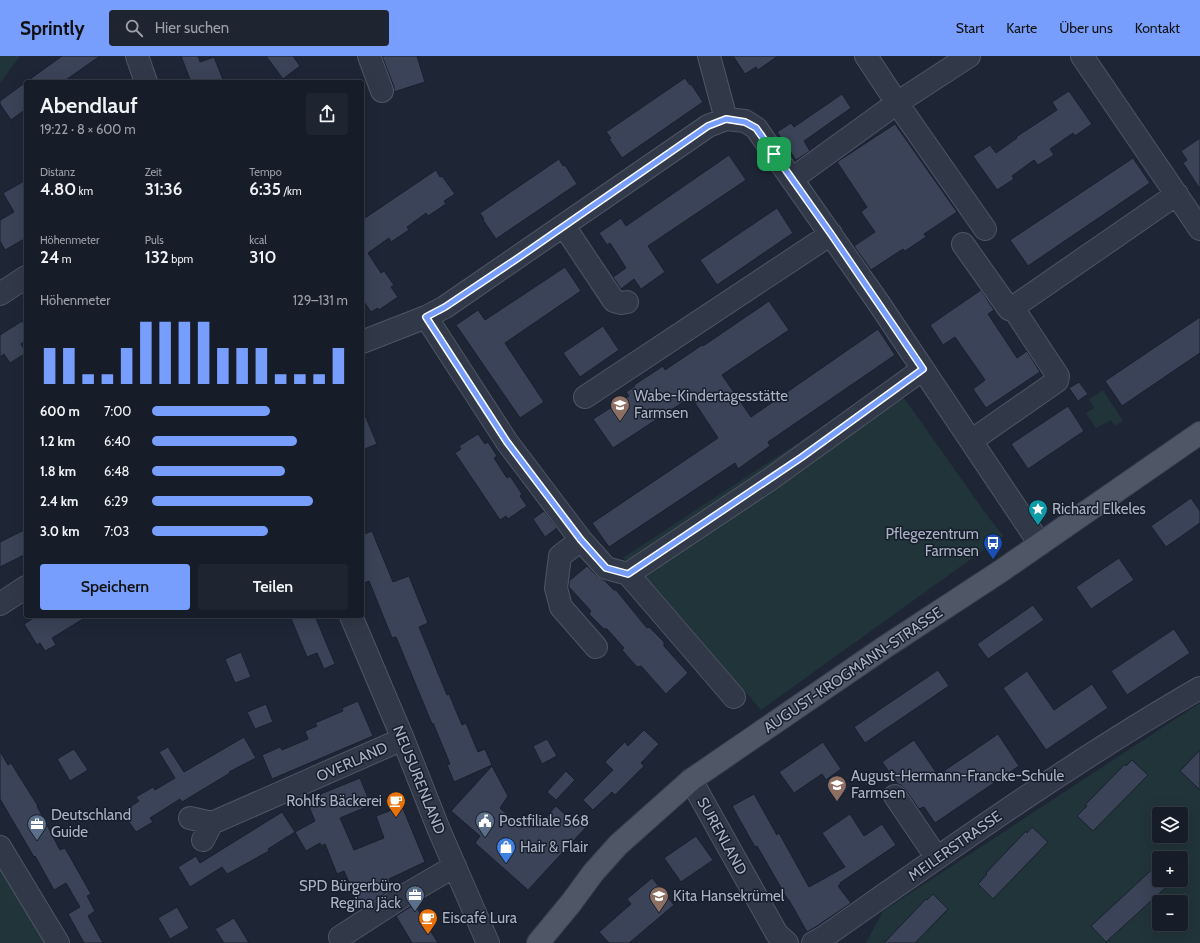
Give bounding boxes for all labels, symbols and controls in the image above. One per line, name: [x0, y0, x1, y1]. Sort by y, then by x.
search box: [109, 10, 389, 46]
text: Sprintly: [20, 17, 85, 40]
icon: search: [123, 17, 145, 39]
text: Hier suchen: [155, 19, 229, 37]
text: Start: [956, 19, 984, 37]
text: Karte: [1006, 19, 1037, 37]
text: Über uns: [1059, 19, 1113, 37]
text: Kontakt: [1135, 19, 1180, 37]
text: Abendlauf: [40, 92, 138, 119]
button: share: [306, 93, 348, 135]
text: 19:22 · 8 × 600 m: [40, 121, 136, 137]
pin: [757, 137, 791, 171]
icon: arrive: [763, 143, 785, 165]
text: Distanz: [40, 165, 75, 179]
text: Zeit: [145, 165, 162, 179]
text: Tempo: [249, 165, 282, 179]
text: 4.80: [40, 179, 76, 199]
text: 31:36: [145, 179, 182, 199]
text: 6:35: [249, 179, 281, 199]
text: km: [76, 184, 93, 198]
text: /km: [281, 184, 302, 198]
text: Höhenmeter: [40, 233, 99, 247]
text: Puls: [145, 233, 164, 247]
text: kcal: [249, 233, 267, 247]
text: 24: [40, 247, 59, 267]
text: 132: [145, 247, 169, 267]
text: 310: [249, 247, 276, 267]
text: m: [59, 252, 71, 266]
text: bpm: [169, 252, 193, 266]
text: Höhenmeter: [40, 292, 110, 308]
text: 129–131 m: [293, 292, 348, 308]
place label: Wabe-Kindertagesstätte Farmsen: [634, 387, 788, 422]
school or university icon: Wabe-Kindertagesstätte Farmsen: [609, 394, 631, 422]
text: 600 m: [40, 403, 80, 419]
text: 7:00: [104, 403, 131, 419]
text: 1.2 km: [40, 433, 75, 449]
text: 6:40: [104, 433, 131, 449]
text: 1.8 km: [40, 463, 76, 479]
text: 6:48: [104, 463, 129, 479]
text: 2.4 km: [40, 493, 78, 509]
text: 6:29: [104, 493, 128, 509]
place icon: Richard Elkeles: [1027, 498, 1049, 526]
place label: Richard Elkeles: [1052, 500, 1146, 518]
text: 3.0 km: [40, 523, 79, 539]
text: 7:03: [104, 523, 129, 539]
place label: Pflegezentrum Farmsen: [886, 525, 979, 560]
bus stop icon: Pflegezentrum Farmsen: [982, 532, 1004, 560]
button: Speichern: [40, 564, 190, 610]
button: Teilen: [198, 564, 348, 610]
street label: AUGUST-KROGMANN-STRASSE: [760, 603, 946, 737]
street label: NEUSURENLAND: [389, 723, 449, 837]
street label: OVERLAND: [314, 738, 390, 786]
place label: August-Hermann-Francke-Schule Farmsen: [851, 767, 1065, 802]
school or university icon: August-Hermann-Francke-Schule Farmsen: [826, 774, 848, 802]
cafe icon: Rohlfs Bäckerei: [385, 790, 407, 818]
place label: Rohlfs Bäckerei: [286, 792, 382, 810]
street label: SURENLAND: [693, 794, 751, 878]
place label: Deutschland Guide: [51, 806, 131, 841]
street label: MEILERSTRASSE: [905, 807, 1005, 885]
map controls: [1152, 807, 1188, 931]
button: layers: [1152, 807, 1188, 843]
public building icon: Postfiliale 568: [474, 810, 496, 838]
place label: Postfiliale 568: [499, 812, 589, 830]
office icon: Deutschland Guide: [26, 813, 48, 841]
shop icon: Hair & Flair: [495, 836, 517, 864]
place label: Hair & Flair: [520, 838, 588, 856]
button: +: [1152, 851, 1188, 887]
place label: SPD Bürgerbüro Regina Jäck: [299, 877, 401, 912]
office icon: SPD Bürgerbüro Regina Jäck: [404, 884, 426, 912]
school or university icon: Kita Hansekrümel: [648, 885, 670, 913]
place label: Kita Hansekrümel: [673, 887, 785, 905]
button: −: [1152, 895, 1188, 931]
cafe icon: Eiscafé Lura: [417, 907, 439, 935]
place label: Eiscafé Lura: [442, 909, 518, 927]

